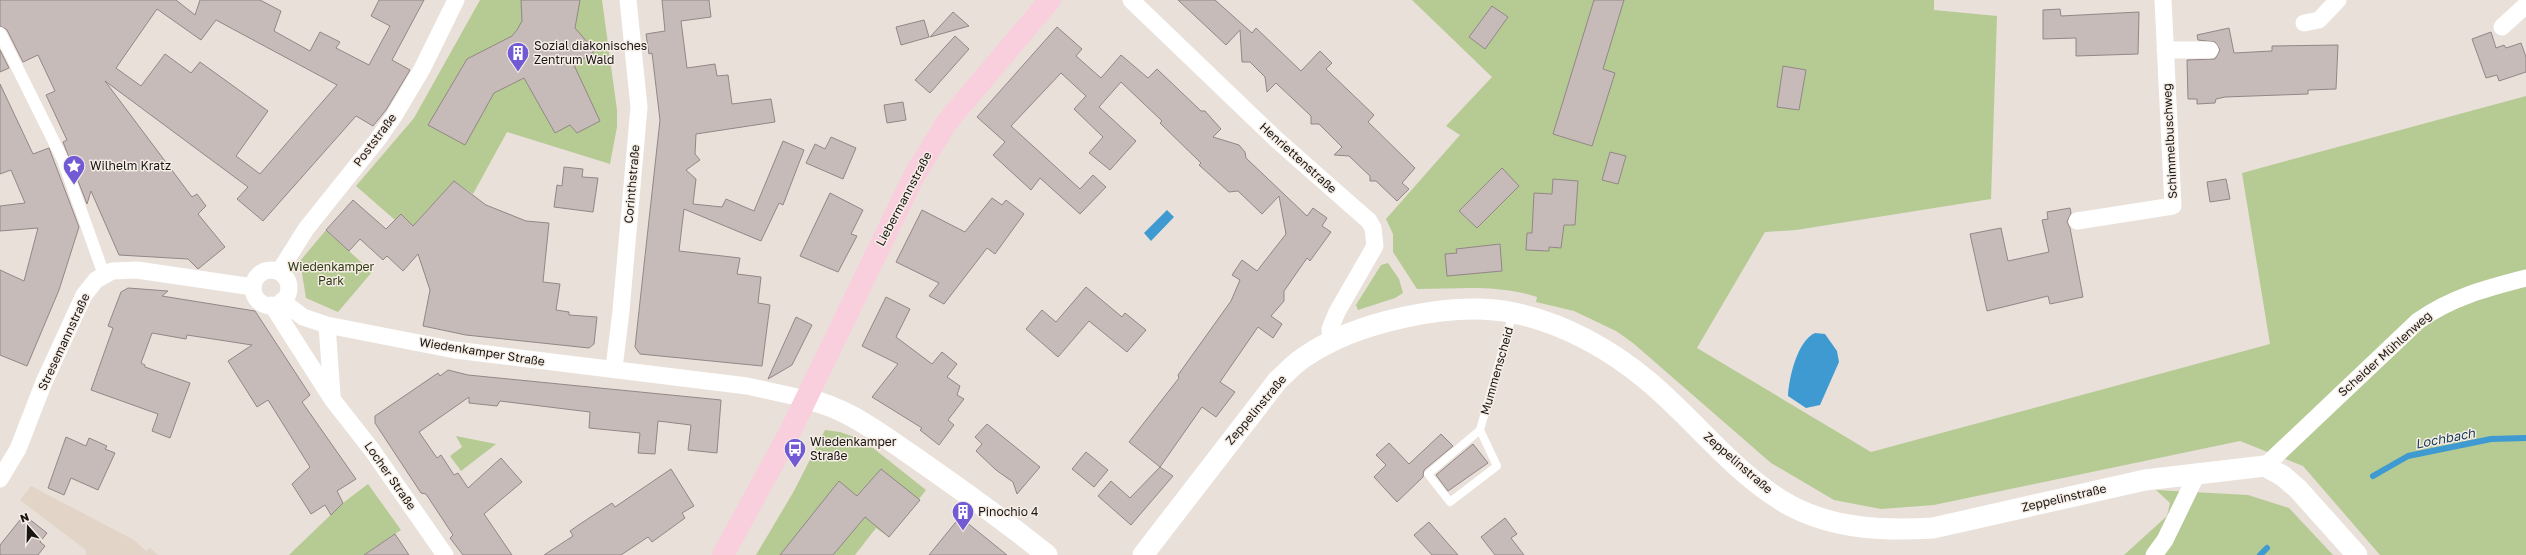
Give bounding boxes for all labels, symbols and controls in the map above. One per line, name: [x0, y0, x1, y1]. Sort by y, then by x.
place label: Sozial diakonisches Zentrum Wald: [534, 38, 647, 67]
building icon: Sozial diakonisches Zentrum Wald: [505, 40, 531, 73]
street label: Schimmelbuschweg: [2159, 83, 2180, 199]
street label: Poststraße: [350, 110, 399, 169]
street label: Henriettenstraße: [1257, 119, 1340, 196]
street label: Corinthstraße: [621, 144, 642, 224]
street label: Liebermannstraße: [872, 149, 935, 248]
place icon: Wilhelm Kratz: [61, 153, 87, 186]
place label: Wilhelm Kratz: [90, 158, 171, 173]
park label: Wiedenkamper Park: [288, 259, 375, 288]
street label: Stresemannstraße: [34, 291, 93, 393]
street label: Scheider Mühlenweg: [2335, 308, 2435, 400]
street label: Mummenscheid: [1477, 325, 1516, 417]
street label: Wiedenkamper Straße: [418, 334, 546, 369]
street label: Zeppelinstraße: [1222, 372, 1289, 448]
water label: Lochbach: [2414, 424, 2477, 452]
street label: Zeppelinstraße: [1701, 429, 1776, 497]
place label: Wiedenkamper Straße: [810, 434, 897, 463]
bus stop icon: Wiedenkamper Straße: [782, 436, 808, 469]
street label: Locher Straße: [361, 439, 420, 513]
street label: Zeppelinstraße: [2020, 480, 2108, 515]
building icon: Pinochio 4: [950, 499, 976, 532]
place label: Pinochio 4: [978, 504, 1038, 519]
north arrow: [8, 507, 48, 547]
text: N: [18, 510, 31, 525]

